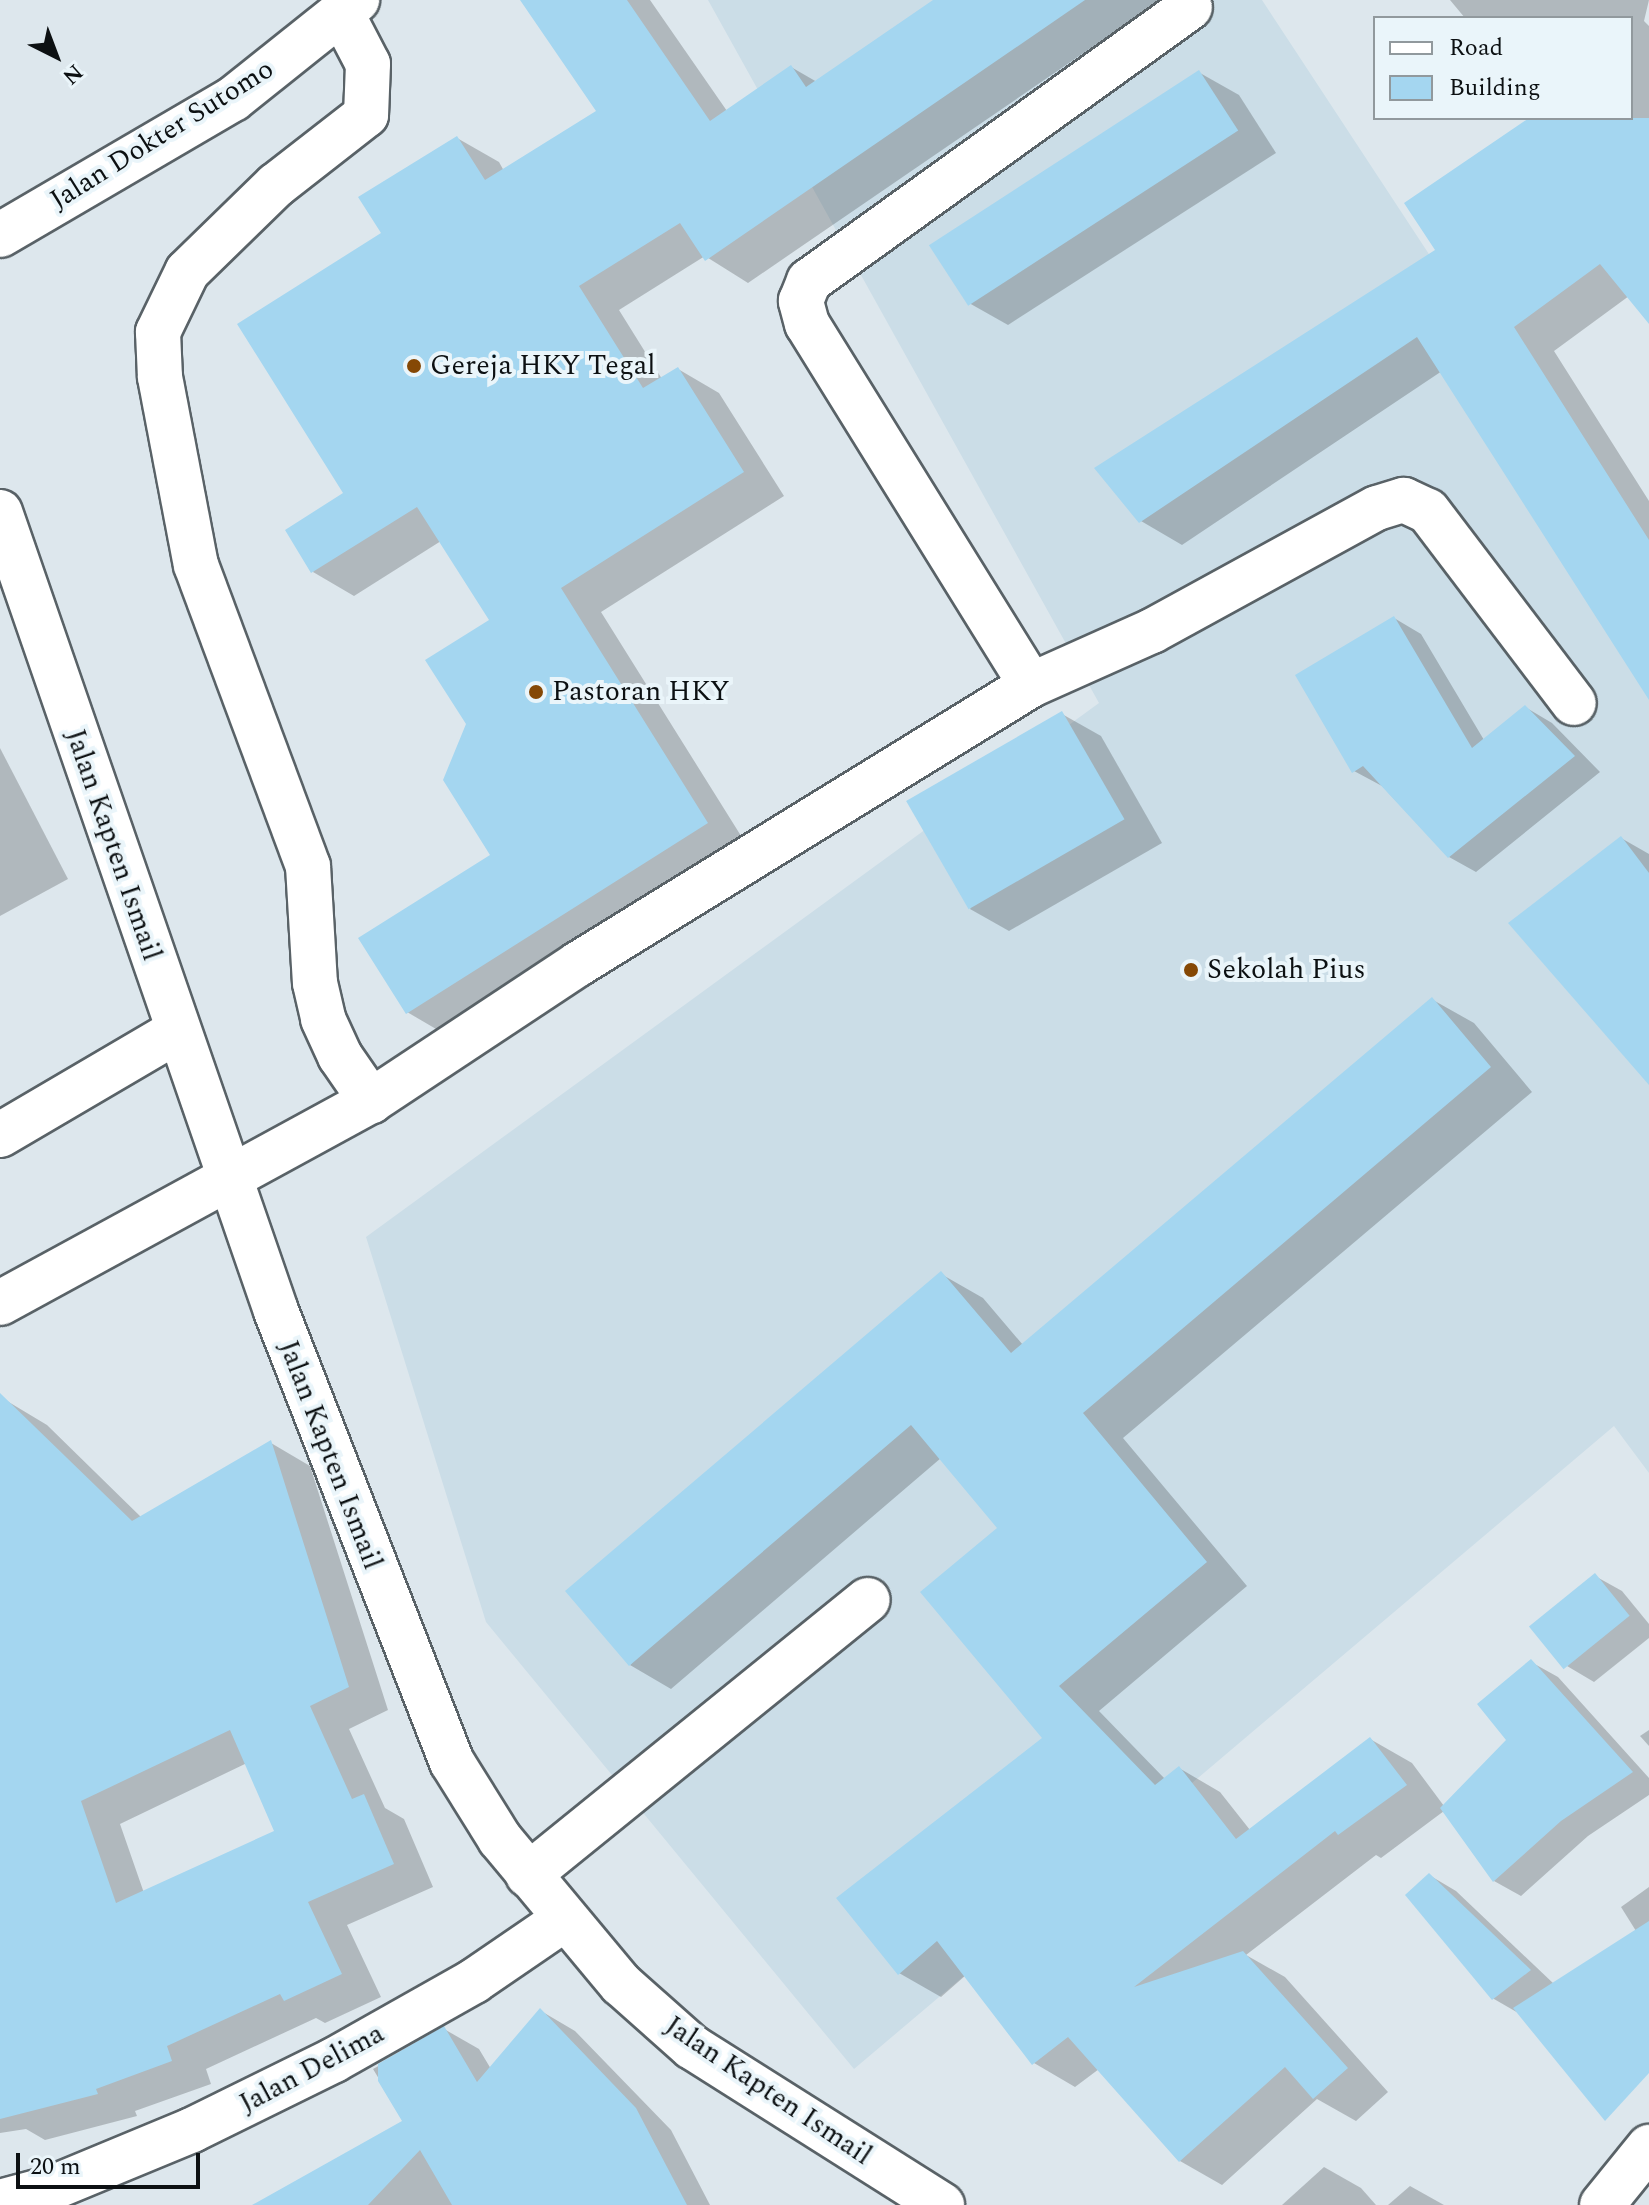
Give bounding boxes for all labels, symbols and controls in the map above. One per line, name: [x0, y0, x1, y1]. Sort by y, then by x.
north arrow: [16, 16, 96, 96]
legend: [1373, 16, 1633, 120]
text: Road: [1449, 30, 1503, 66]
street label: Jalan Dokter Sutomo: [44, 53, 280, 217]
text: N: [55, 56, 90, 92]
text: Building: [1449, 70, 1541, 106]
place label: Gereja HKY Tegal: [430, 349, 656, 383]
marker: Gereja HKY Tegal: [405, 357, 423, 375]
place label: Pastoran HKY: [552, 675, 730, 709]
marker: Pastoran HKY: [527, 683, 545, 701]
street label: Jalan Kapten Ismail: [58, 725, 168, 965]
place label: Sekolah Pius: [1207, 953, 1366, 987]
marker: Sekolah Pius: [1182, 961, 1200, 979]
street label: Jalan Kapten Ismail: [271, 1336, 389, 1574]
street label: Jalan Kapten Ismail: [658, 2009, 878, 2173]
street label: Jalan Delima: [234, 2017, 390, 2121]
scale bar: [20, 2137, 204, 2187]
text: 20 m: [30, 2149, 81, 2185]

